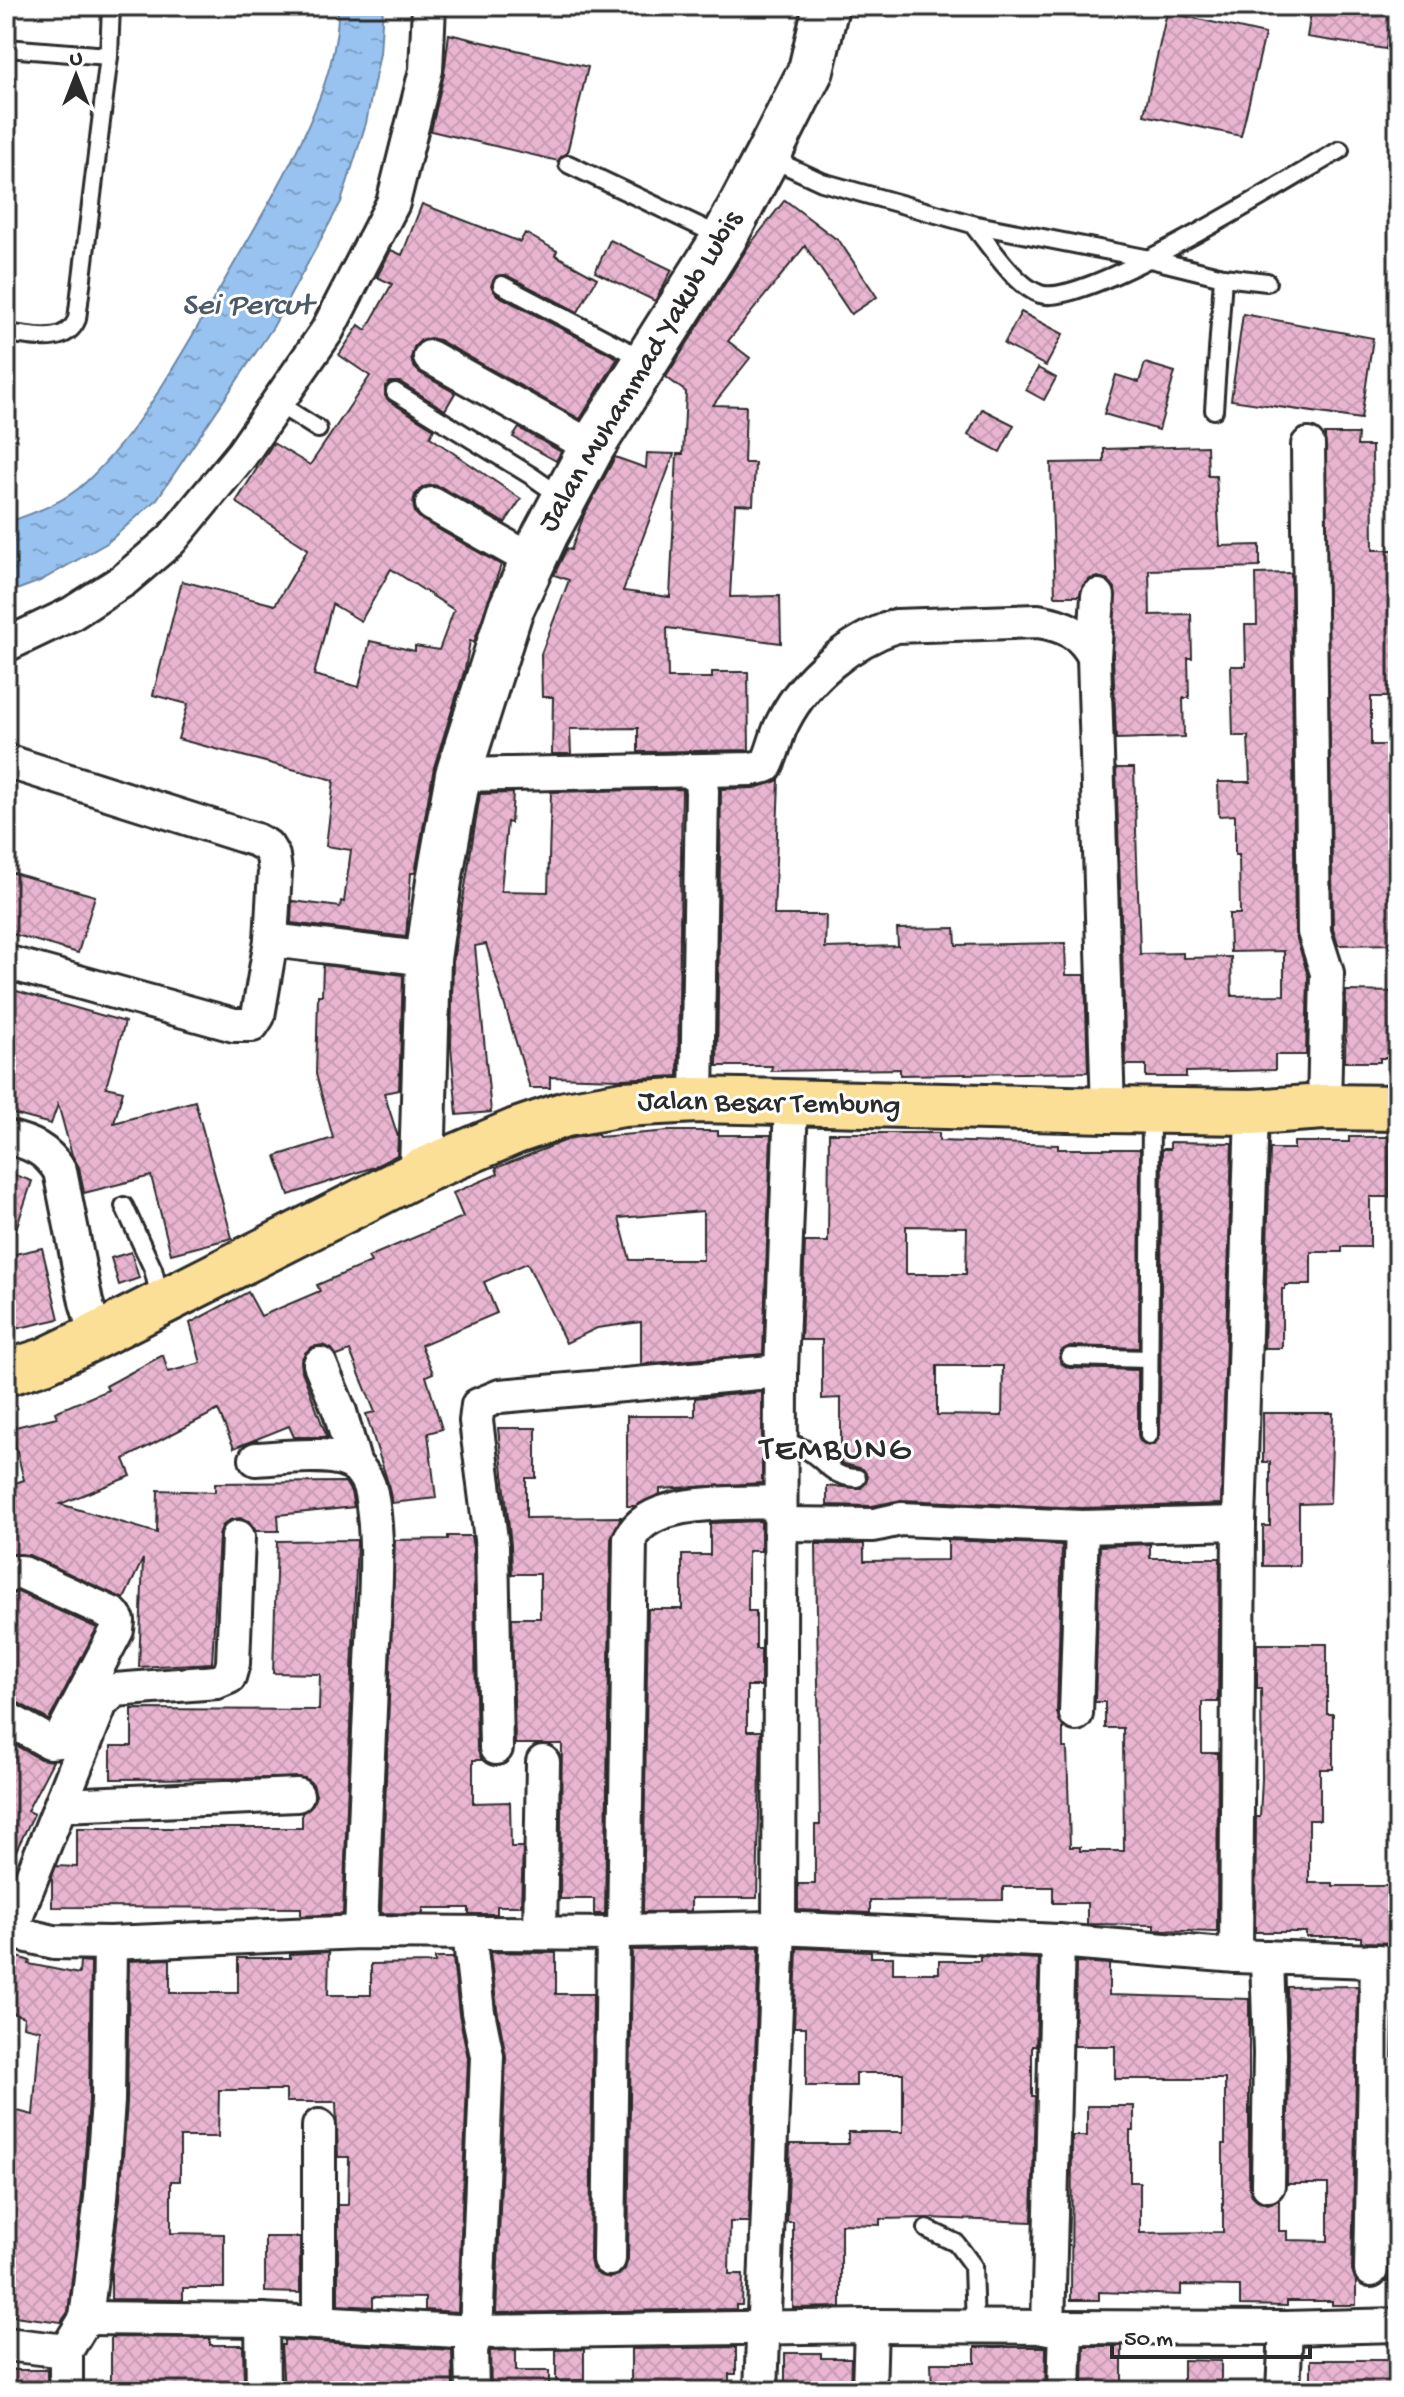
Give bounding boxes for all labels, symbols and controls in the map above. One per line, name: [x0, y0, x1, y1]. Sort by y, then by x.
north arrow: [36, 36, 116, 116]
text: U: [70, 47, 83, 73]
street label: Jalan Muhammad Yakub Lubis: [532, 204, 752, 539]
water label: Sei Percut: [182, 288, 317, 326]
street label: Jalan Besar Tembung: [637, 1085, 901, 1125]
district label: TEMBUNG: [758, 1432, 912, 1472]
scale bar: [1112, 2309, 1310, 2359]
text: 50 m: [1124, 2326, 1173, 2355]

